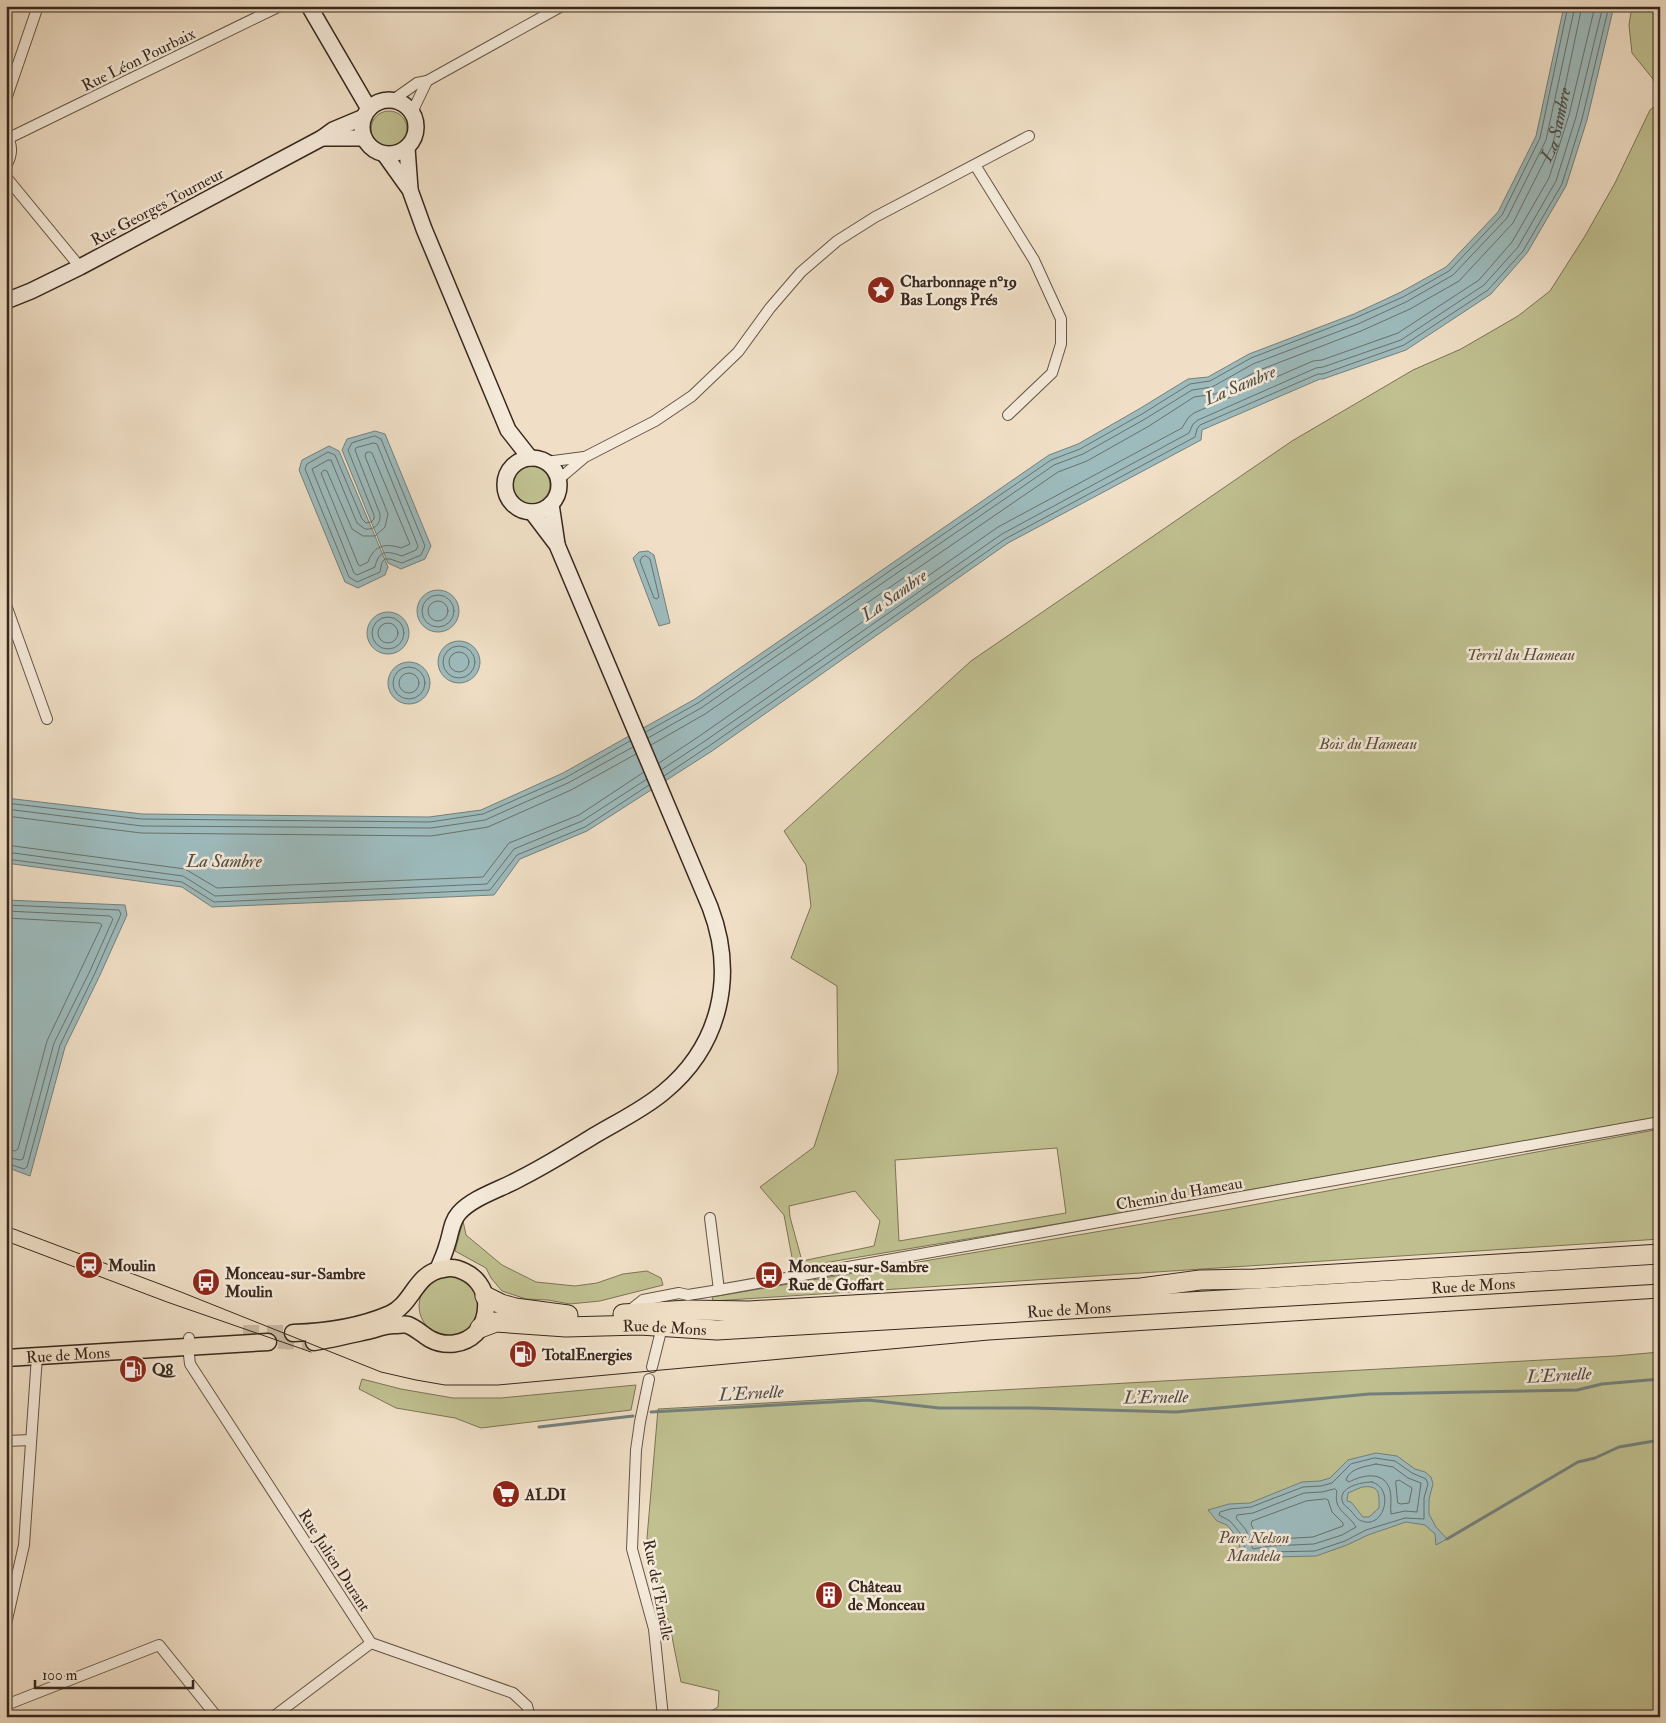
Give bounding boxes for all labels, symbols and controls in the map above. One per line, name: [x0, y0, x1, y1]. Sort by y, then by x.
street label: Rue Léon Pourbaix: [78, 24, 198, 96]
water label: La Sambre: [1535, 85, 1577, 167]
street label: Rue Georges Tourneur: [88, 163, 227, 250]
place label: Charbonnage n°19 Bas Longs Prés: [900, 272, 1017, 311]
place icon: Charbonnage n°19 Bas Longs Prés: [866, 275, 896, 305]
water label: La Sambre: [1200, 360, 1280, 411]
water label: La Sambre: [856, 564, 933, 627]
park label: Terril du Hameau: [1467, 645, 1575, 665]
park label: Bois du Hameau: [1318, 734, 1417, 754]
water label: La Sambre: [185, 850, 263, 873]
street label: Chemin du Hameau: [1114, 1173, 1244, 1215]
station icon: Moulin: [74, 1250, 104, 1280]
place label: Moulin: [107, 1256, 157, 1276]
place label: Monceau-sur-Sambre Rue de Goffart: [787, 1257, 929, 1295]
bus stop icon: Monceau-sur-Sambre Rue de Goffart: [754, 1260, 784, 1290]
place label: Monceau-sur-Sambre Moulin: [224, 1264, 366, 1302]
bus stop icon: Monceau-sur-Sambre Moulin: [191, 1267, 221, 1297]
street label: Rue de Mons: [1431, 1274, 1516, 1299]
street label: Rue de Mons: [1026, 1298, 1112, 1323]
street label: Rue de Mons: [622, 1316, 707, 1340]
fuel station icon: TotalEnergies: [508, 1339, 538, 1369]
street label: Rue de Mons: [25, 1343, 111, 1368]
place label: TotalEnergies: [541, 1345, 632, 1366]
fuel station icon: Q8: [118, 1354, 148, 1384]
place label: Q8: [152, 1360, 176, 1380]
water label: L'Ernelle: [1525, 1362, 1593, 1389]
water label: L'Ernelle: [717, 1380, 785, 1407]
water label: L'Ernelle: [1122, 1385, 1190, 1410]
supermarket icon: ALDI: [491, 1479, 521, 1509]
place label: ALDI: [524, 1485, 567, 1505]
street label: Rue Julien Durant: [293, 1506, 375, 1616]
park label: Parc Nelson Mandela: [1218, 1528, 1289, 1566]
street label: Rue de l'Ernelle: [638, 1538, 678, 1643]
place label: Château de Monceau: [848, 1577, 926, 1615]
building icon: Château de Monceau: [814, 1580, 844, 1610]
scale bar: [35, 1658, 192, 1690]
text: 100 m: [42, 1666, 78, 1685]

